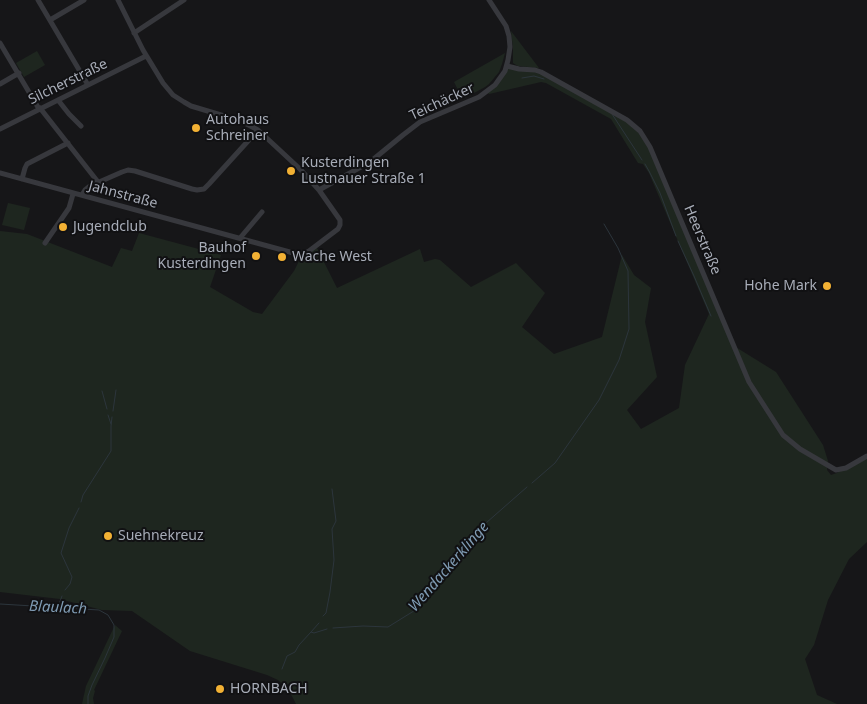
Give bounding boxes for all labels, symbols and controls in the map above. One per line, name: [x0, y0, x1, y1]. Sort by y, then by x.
street label: Silcherstraße: [26, 56, 110, 108]
street label: Teichäcker: [407, 80, 477, 124]
place label: Autohaus Schreiner: [206, 112, 269, 144]
marker: Autohaus Schreiner: [190, 122, 202, 134]
place label: Kusterdingen Lustnauer Straße 1: [301, 155, 426, 188]
marker: Kusterdingen Lustnauer Straße 1: [285, 165, 297, 177]
street label: Jahnstraße: [87, 178, 159, 212]
street label: Heerstraße: [680, 203, 724, 277]
place label: Jugendclub: [73, 219, 147, 235]
marker: Jugendclub: [57, 221, 69, 233]
place label: Bauhof Kusterdingen: [157, 240, 246, 272]
place label: Wache West: [292, 249, 372, 265]
marker: Bauhof Kusterdingen: [250, 250, 262, 262]
marker: Wache West: [276, 251, 288, 263]
place label: Hohe Mark: [744, 278, 817, 294]
marker: Hohe Mark: [821, 280, 833, 292]
water label: Wendackerklinge: [405, 518, 493, 616]
place label: Suehnekreuz: [118, 528, 204, 544]
marker: Suehnekreuz: [102, 530, 114, 542]
water label: Blaulach: [29, 597, 87, 619]
place label: HORNBACH: [230, 681, 308, 697]
marker: HORNBACH: [214, 683, 226, 695]

